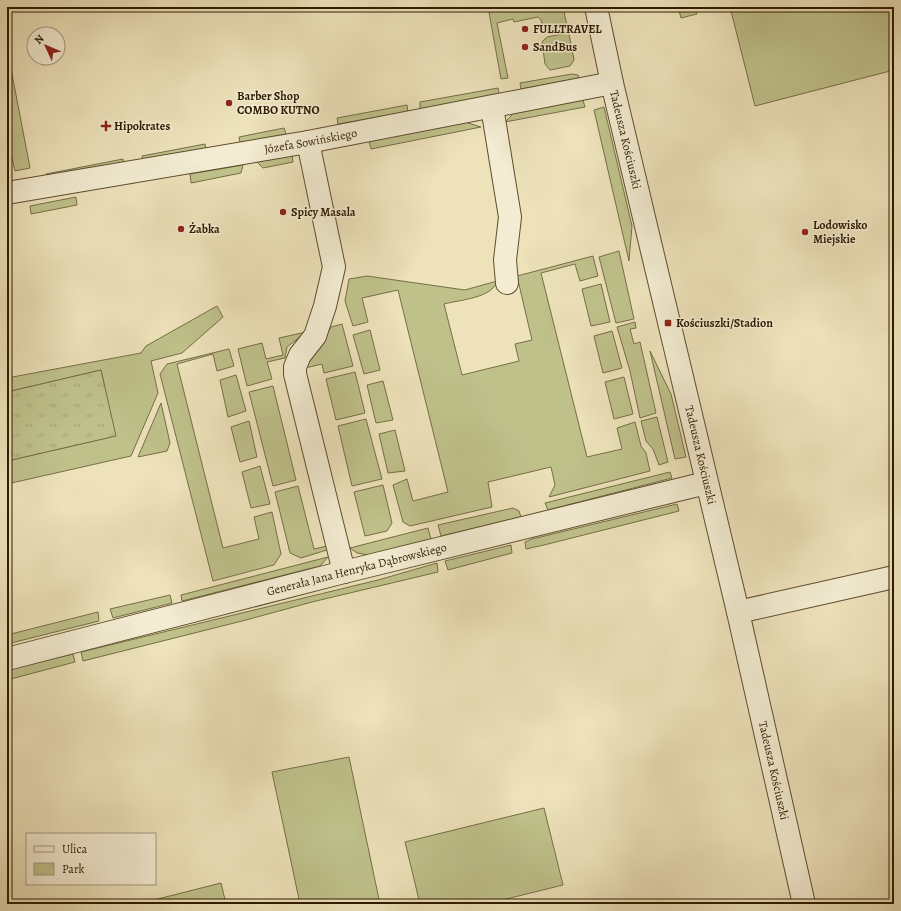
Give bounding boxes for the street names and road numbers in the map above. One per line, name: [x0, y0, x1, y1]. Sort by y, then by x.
street label: Tadeusza Kościuszki: [606, 89, 645, 191]
street label: Józefa Sowińskiego: [263, 125, 358, 157]
street label: Tadeusza Kościuszki: [681, 404, 720, 506]
street label: Generała Jana Henryka Dąbrowskiego: [265, 539, 448, 600]
street label: Tadeusza Kościuszki: [755, 720, 793, 822]

